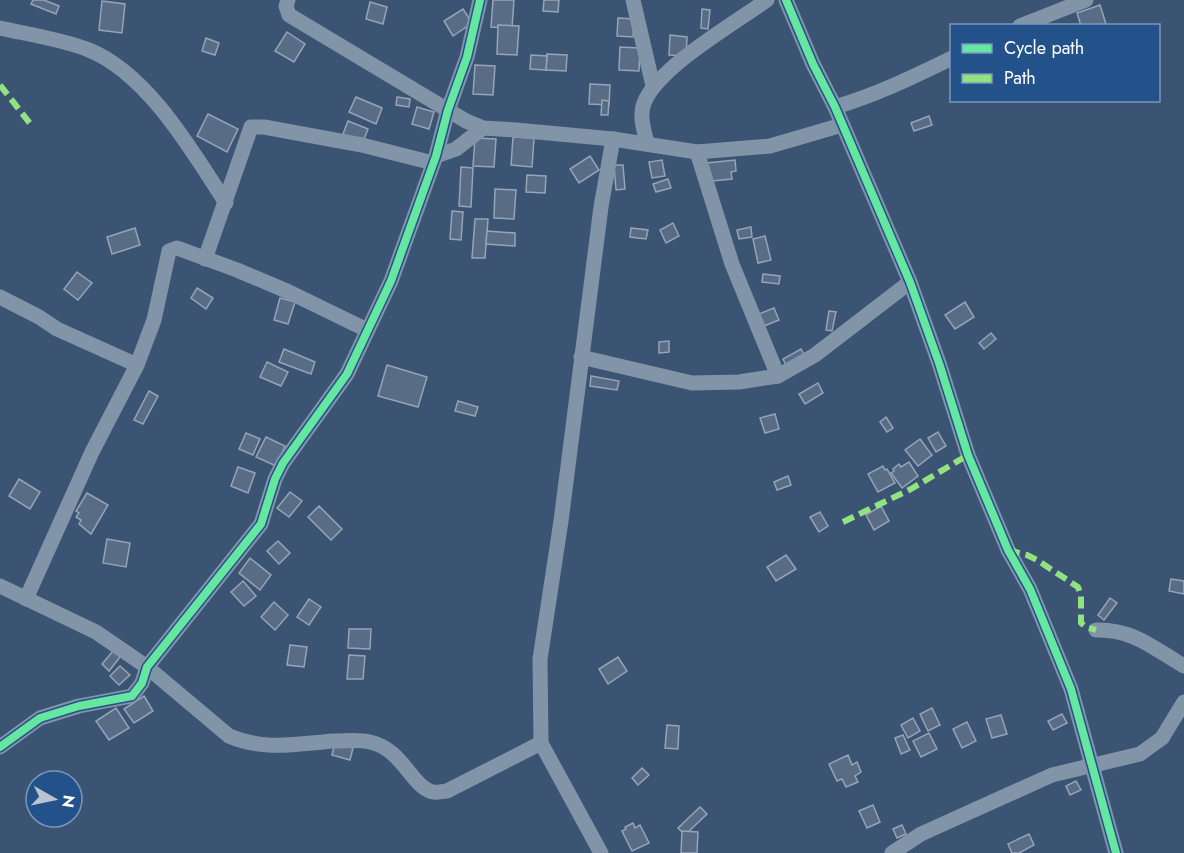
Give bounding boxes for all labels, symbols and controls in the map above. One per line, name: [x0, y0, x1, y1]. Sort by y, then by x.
legend: [950, 24, 1160, 102]
text: Cycle path: [1004, 35, 1084, 61]
text: Path: [1004, 65, 1036, 91]
north arrow: [24, 769, 84, 829]
text: N: [56, 793, 81, 809]

